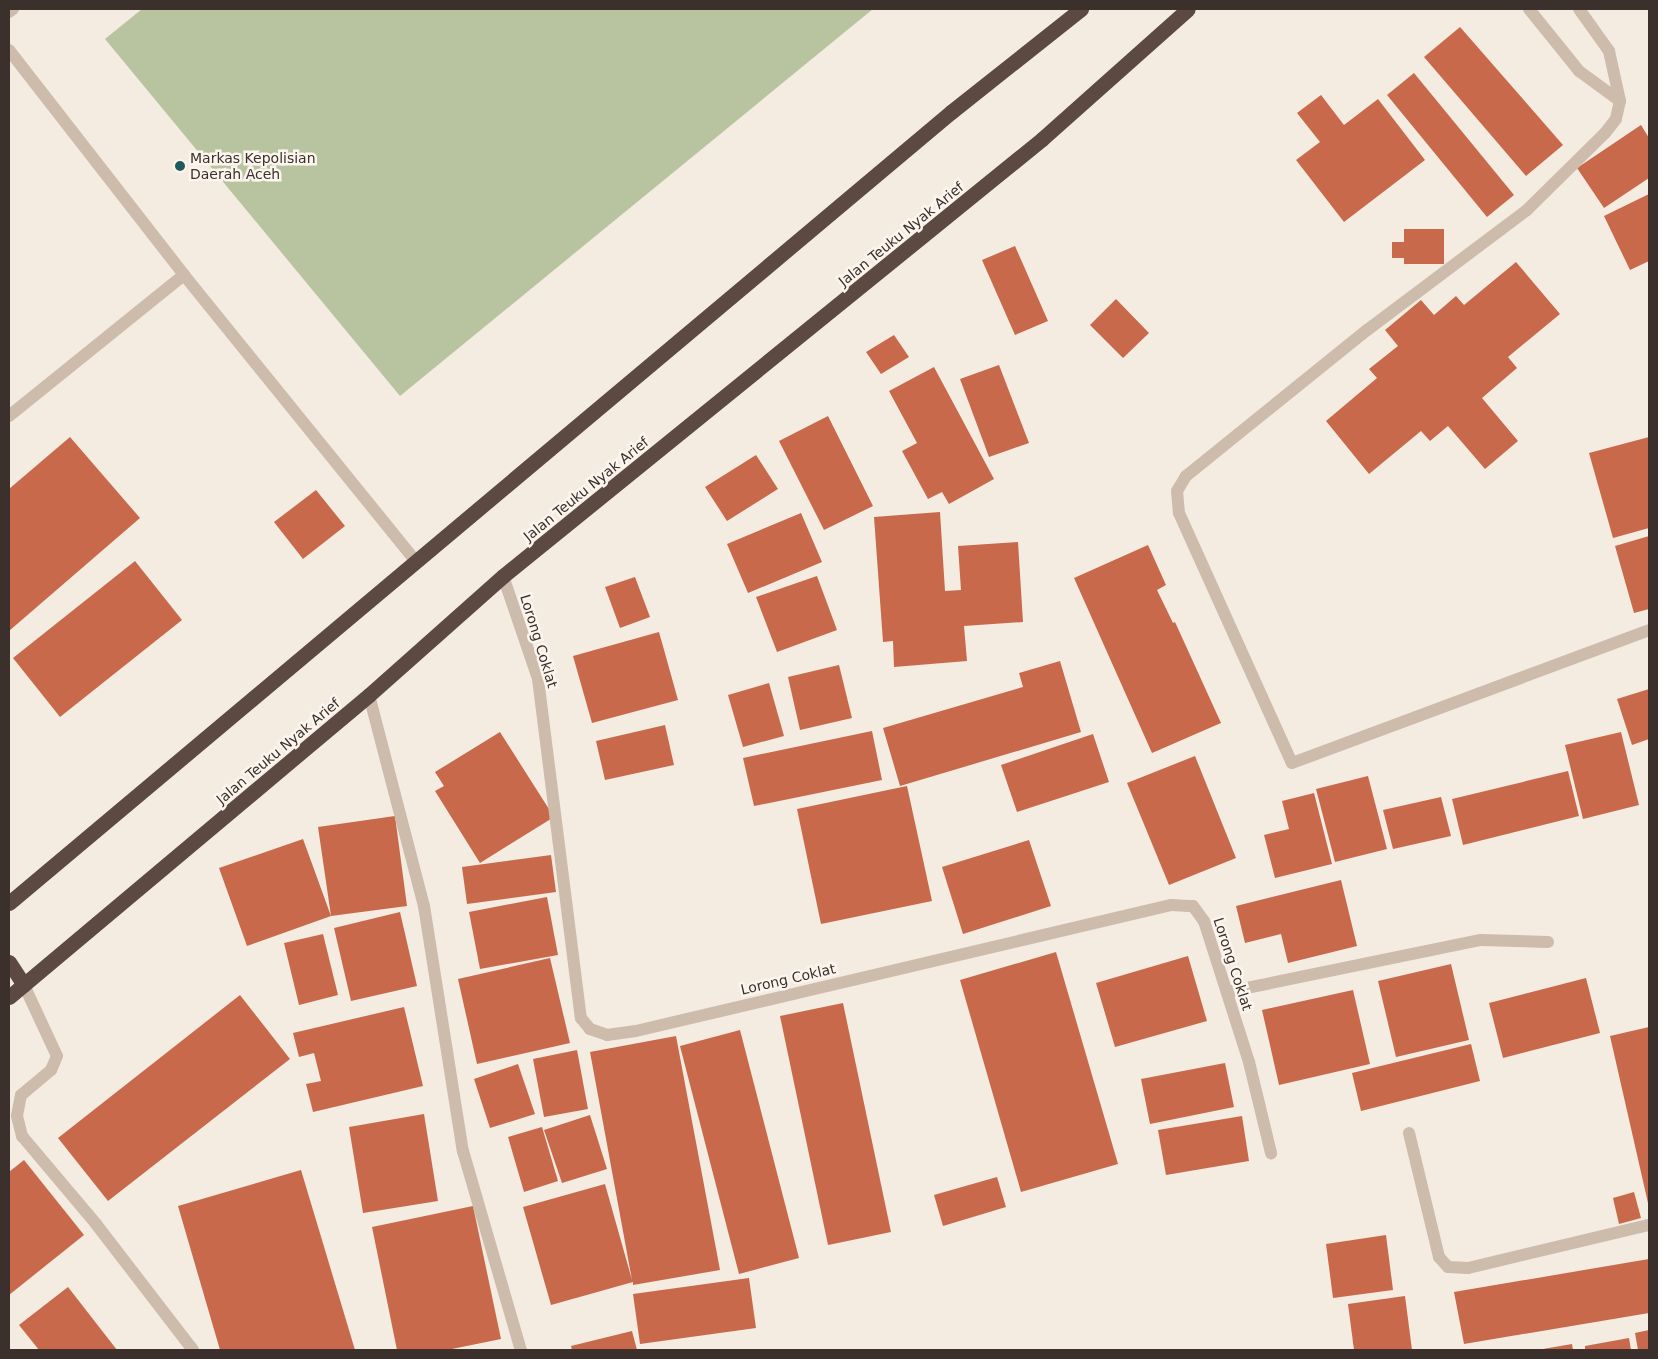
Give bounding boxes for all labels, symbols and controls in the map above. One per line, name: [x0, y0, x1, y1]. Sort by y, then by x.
place label: Markas Kepolisian Daerah Aceh: [190, 150, 316, 182]
marker: Markas Kepolisian Daerah Aceh: [174, 160, 186, 172]
street label: Jalan Teuku Nyak Arief: [835, 178, 967, 290]
street label: Jalan Teuku Nyak Arief: [520, 433, 652, 545]
street label: Lorong Coklat: [517, 592, 561, 690]
street label: Jalan Teuku Nyak Arief: [213, 694, 343, 808]
street label: Lorong Coklat: [1210, 915, 1256, 1013]
street label: Lorong Coklat: [739, 960, 837, 998]

